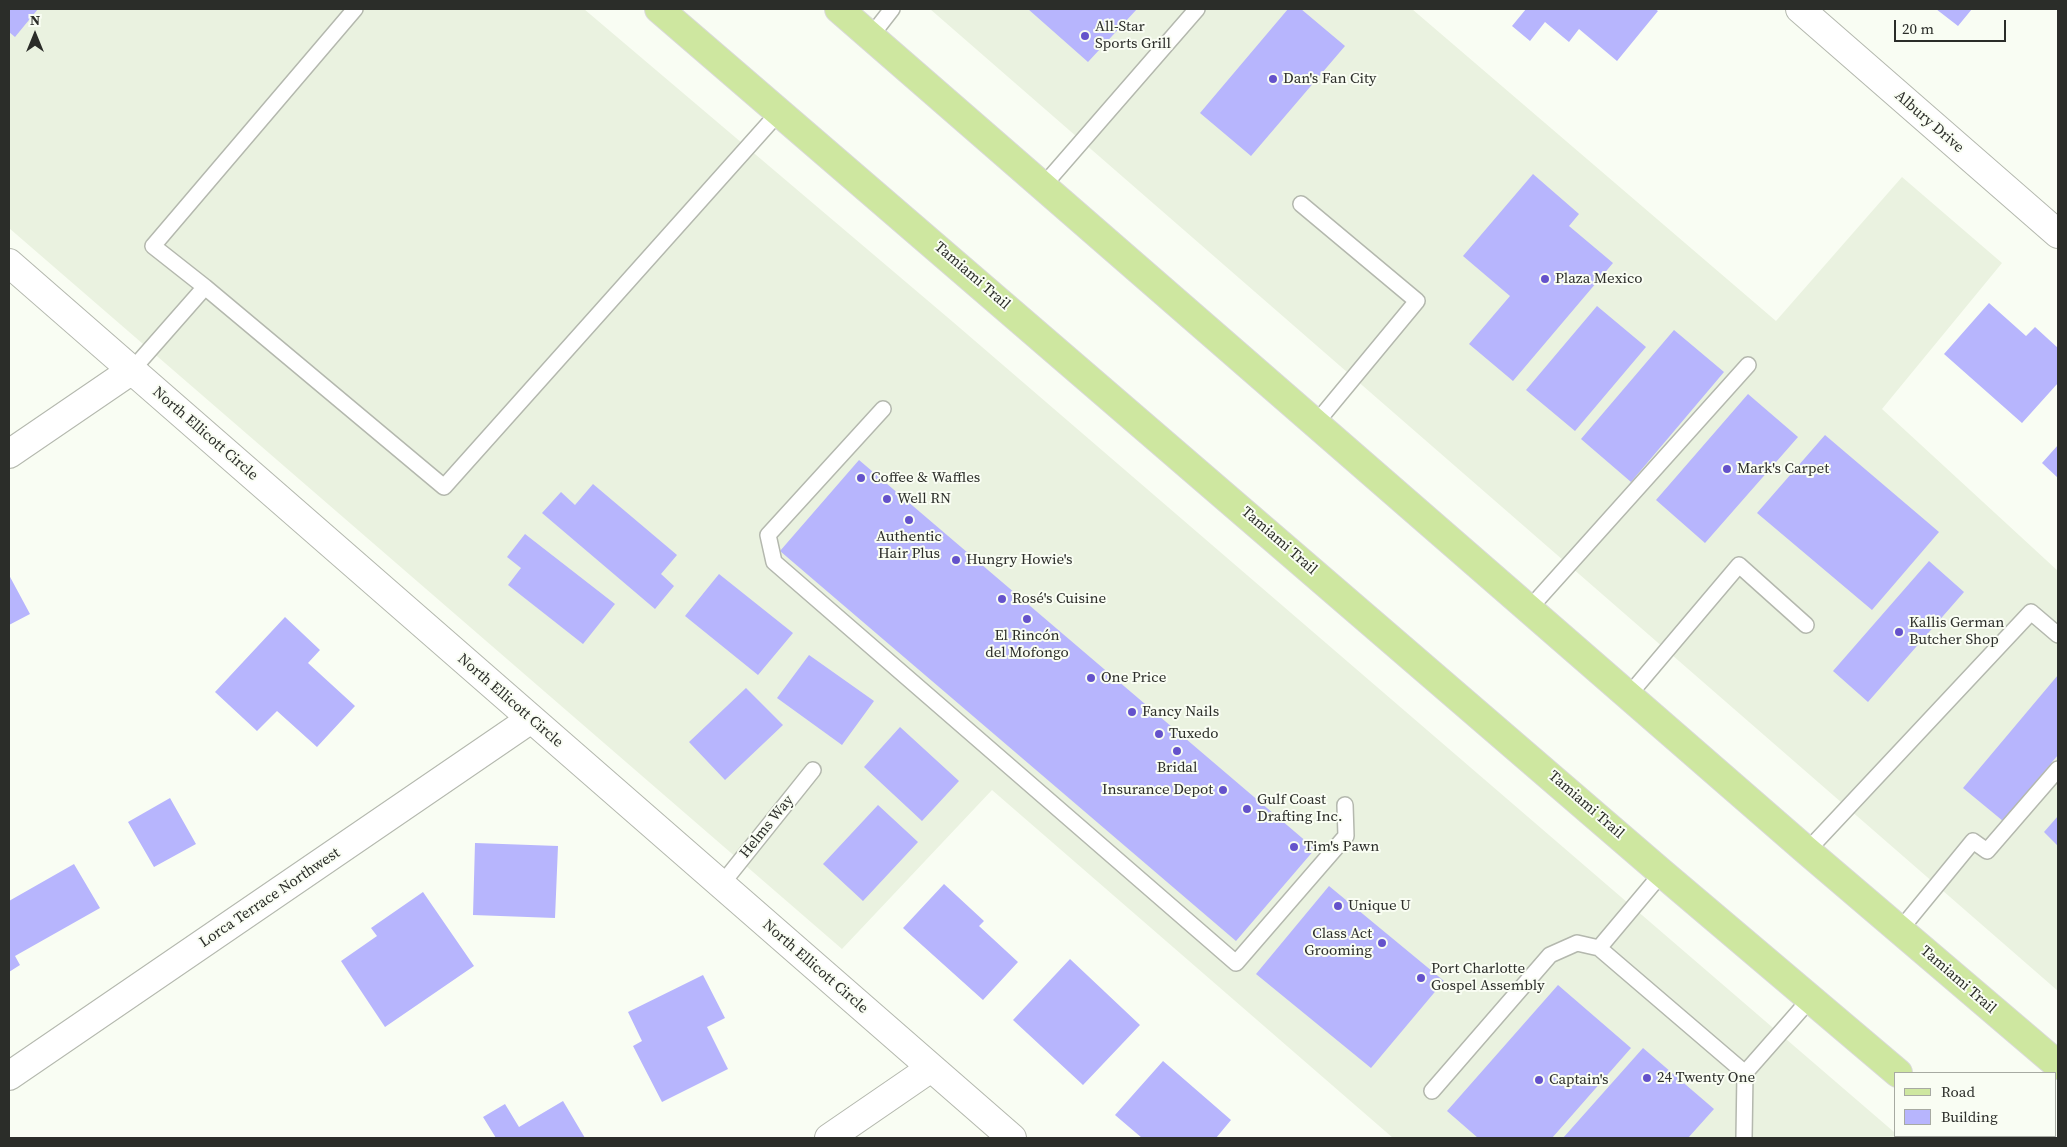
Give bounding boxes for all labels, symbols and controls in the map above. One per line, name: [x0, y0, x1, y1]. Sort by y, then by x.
north arrow: [10, 10, 60, 60]
text: N: [30, 10, 40, 30]
scale bar: [1897, 10, 2010, 42]
place label: All-Star Sports Grill: [1095, 18, 1171, 53]
text: 20 m: [1902, 18, 1934, 39]
marker: All-Star Sports Grill: [1079, 30, 1091, 42]
place label: Dan's Fan City: [1283, 70, 1377, 88]
marker: Dan's Fan City: [1267, 73, 1279, 85]
street label: Albury Drive: [1891, 87, 1967, 157]
street label: Tamiami Trail: [930, 238, 1014, 314]
place label: Plaza Mexico: [1555, 270, 1643, 288]
marker: Plaza Mexico: [1539, 273, 1551, 285]
street label: North Ellicott Circle: [149, 383, 261, 485]
place label: Mark's Carpet: [1737, 460, 1829, 478]
marker: Mark's Carpet: [1721, 463, 1733, 475]
place label: Coffee & Waffles: [871, 469, 980, 487]
marker: Coffee & Waffles: [855, 472, 867, 484]
place label: Well RN: [897, 490, 951, 508]
marker: Well RN: [881, 493, 893, 505]
street label: Tamiami Trail: [1237, 503, 1321, 579]
marker: Authentic Hair Plus: [903, 514, 915, 526]
place label: Authentic Hair Plus: [876, 528, 942, 563]
place label: Hungry Howie's: [966, 551, 1073, 569]
marker: Hungry Howie's: [950, 554, 962, 566]
place label: Rosé's Cuisine: [1012, 590, 1106, 608]
marker: Rosé's Cuisine: [996, 593, 1008, 605]
marker: El Rincón del Mofongo: [1021, 613, 1033, 625]
place label: Kallis German Butcher Shop: [1909, 614, 2004, 649]
marker: Kallis German Butcher Shop: [1893, 626, 1905, 638]
place label: El Rincón del Mofongo: [985, 627, 1069, 662]
street label: North Ellicott Circle: [454, 650, 566, 752]
place label: One Price: [1101, 669, 1166, 687]
marker: One Price: [1085, 672, 1097, 684]
place label: Fancy Nails: [1142, 703, 1219, 721]
marker: Fancy Nails: [1126, 706, 1138, 718]
place label: Tuxedo: [1169, 725, 1218, 743]
marker: Tuxedo: [1153, 728, 1165, 740]
marker: Bridal: [1171, 745, 1183, 757]
place label: Bridal: [1157, 759, 1197, 777]
street label: Tamiami Trail: [1544, 767, 1628, 843]
place label: Insurance Depot: [1102, 781, 1213, 799]
marker: Insurance Depot: [1217, 784, 1229, 796]
place label: Gulf Coast Drafting Inc.: [1257, 791, 1342, 826]
street label: Helms Way: [736, 792, 798, 862]
marker: Gulf Coast Drafting Inc.: [1241, 803, 1253, 815]
place label: Tim's Pawn: [1304, 838, 1379, 856]
marker: Tim's Pawn: [1288, 841, 1300, 853]
street label: Lorca Terrace Northwest: [196, 844, 344, 952]
place label: Unique U: [1348, 897, 1411, 915]
marker: Unique U: [1332, 900, 1344, 912]
street label: North Ellicott Circle: [759, 916, 871, 1018]
place label: Class Act Grooming: [1304, 925, 1372, 960]
marker: Class Act Grooming: [1376, 937, 1388, 949]
street label: Tamiami Trail: [1916, 942, 2000, 1018]
place label: Port Charlotte Gospel Assembly: [1431, 960, 1545, 995]
marker: Port Charlotte Gospel Assembly: [1415, 972, 1427, 984]
place label: 24 Twenty One: [1657, 1069, 1755, 1087]
place label: Captain's: [1549, 1071, 1609, 1089]
marker: 24 Twenty One: [1641, 1072, 1653, 1084]
legend: [1894, 1072, 2057, 1137]
marker: Captain's: [1533, 1074, 1545, 1086]
text: Road: [1941, 1081, 1975, 1102]
text: Building: [1941, 1106, 1998, 1127]

